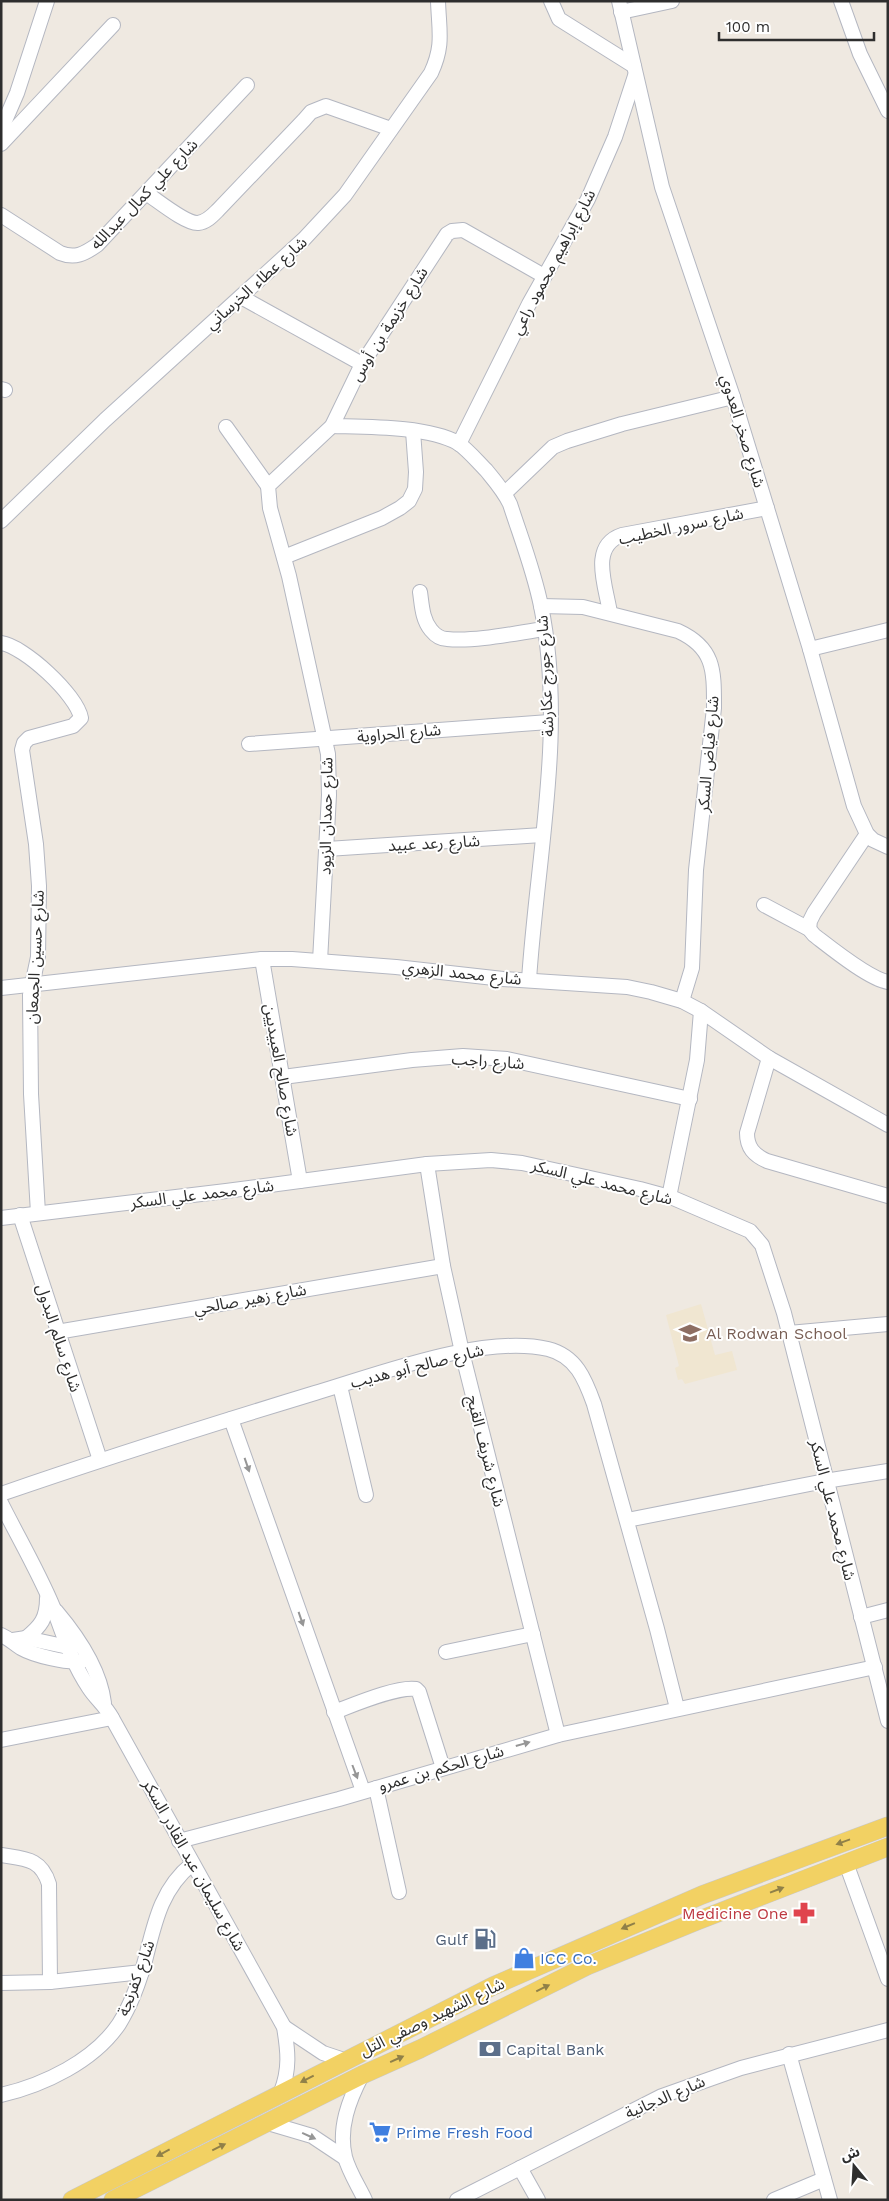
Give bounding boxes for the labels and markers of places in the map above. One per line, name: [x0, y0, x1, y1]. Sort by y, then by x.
school or university icon: Al Rodwan School: [677, 1320, 703, 1346]
place label: Al Rodwan School: [706, 1324, 847, 1343]
pharmacy icon: Medicine One: [791, 1900, 817, 1926]
place label: Medicine One: [682, 1904, 788, 1923]
fuel station icon: Gulf: [472, 1926, 498, 1952]
place label: Gulf: [435, 1930, 469, 1949]
shop icon: ICC Co.: [511, 1945, 537, 1971]
place label: ICC Co.: [540, 1949, 597, 1968]
bank icon: Capital Bank: [477, 2036, 503, 2062]
place label: Capital Bank: [506, 2040, 604, 2059]
supermarket icon: Prime Fresh Food: [367, 2119, 393, 2145]
place label: Prime Fresh Food: [396, 2123, 533, 2142]

